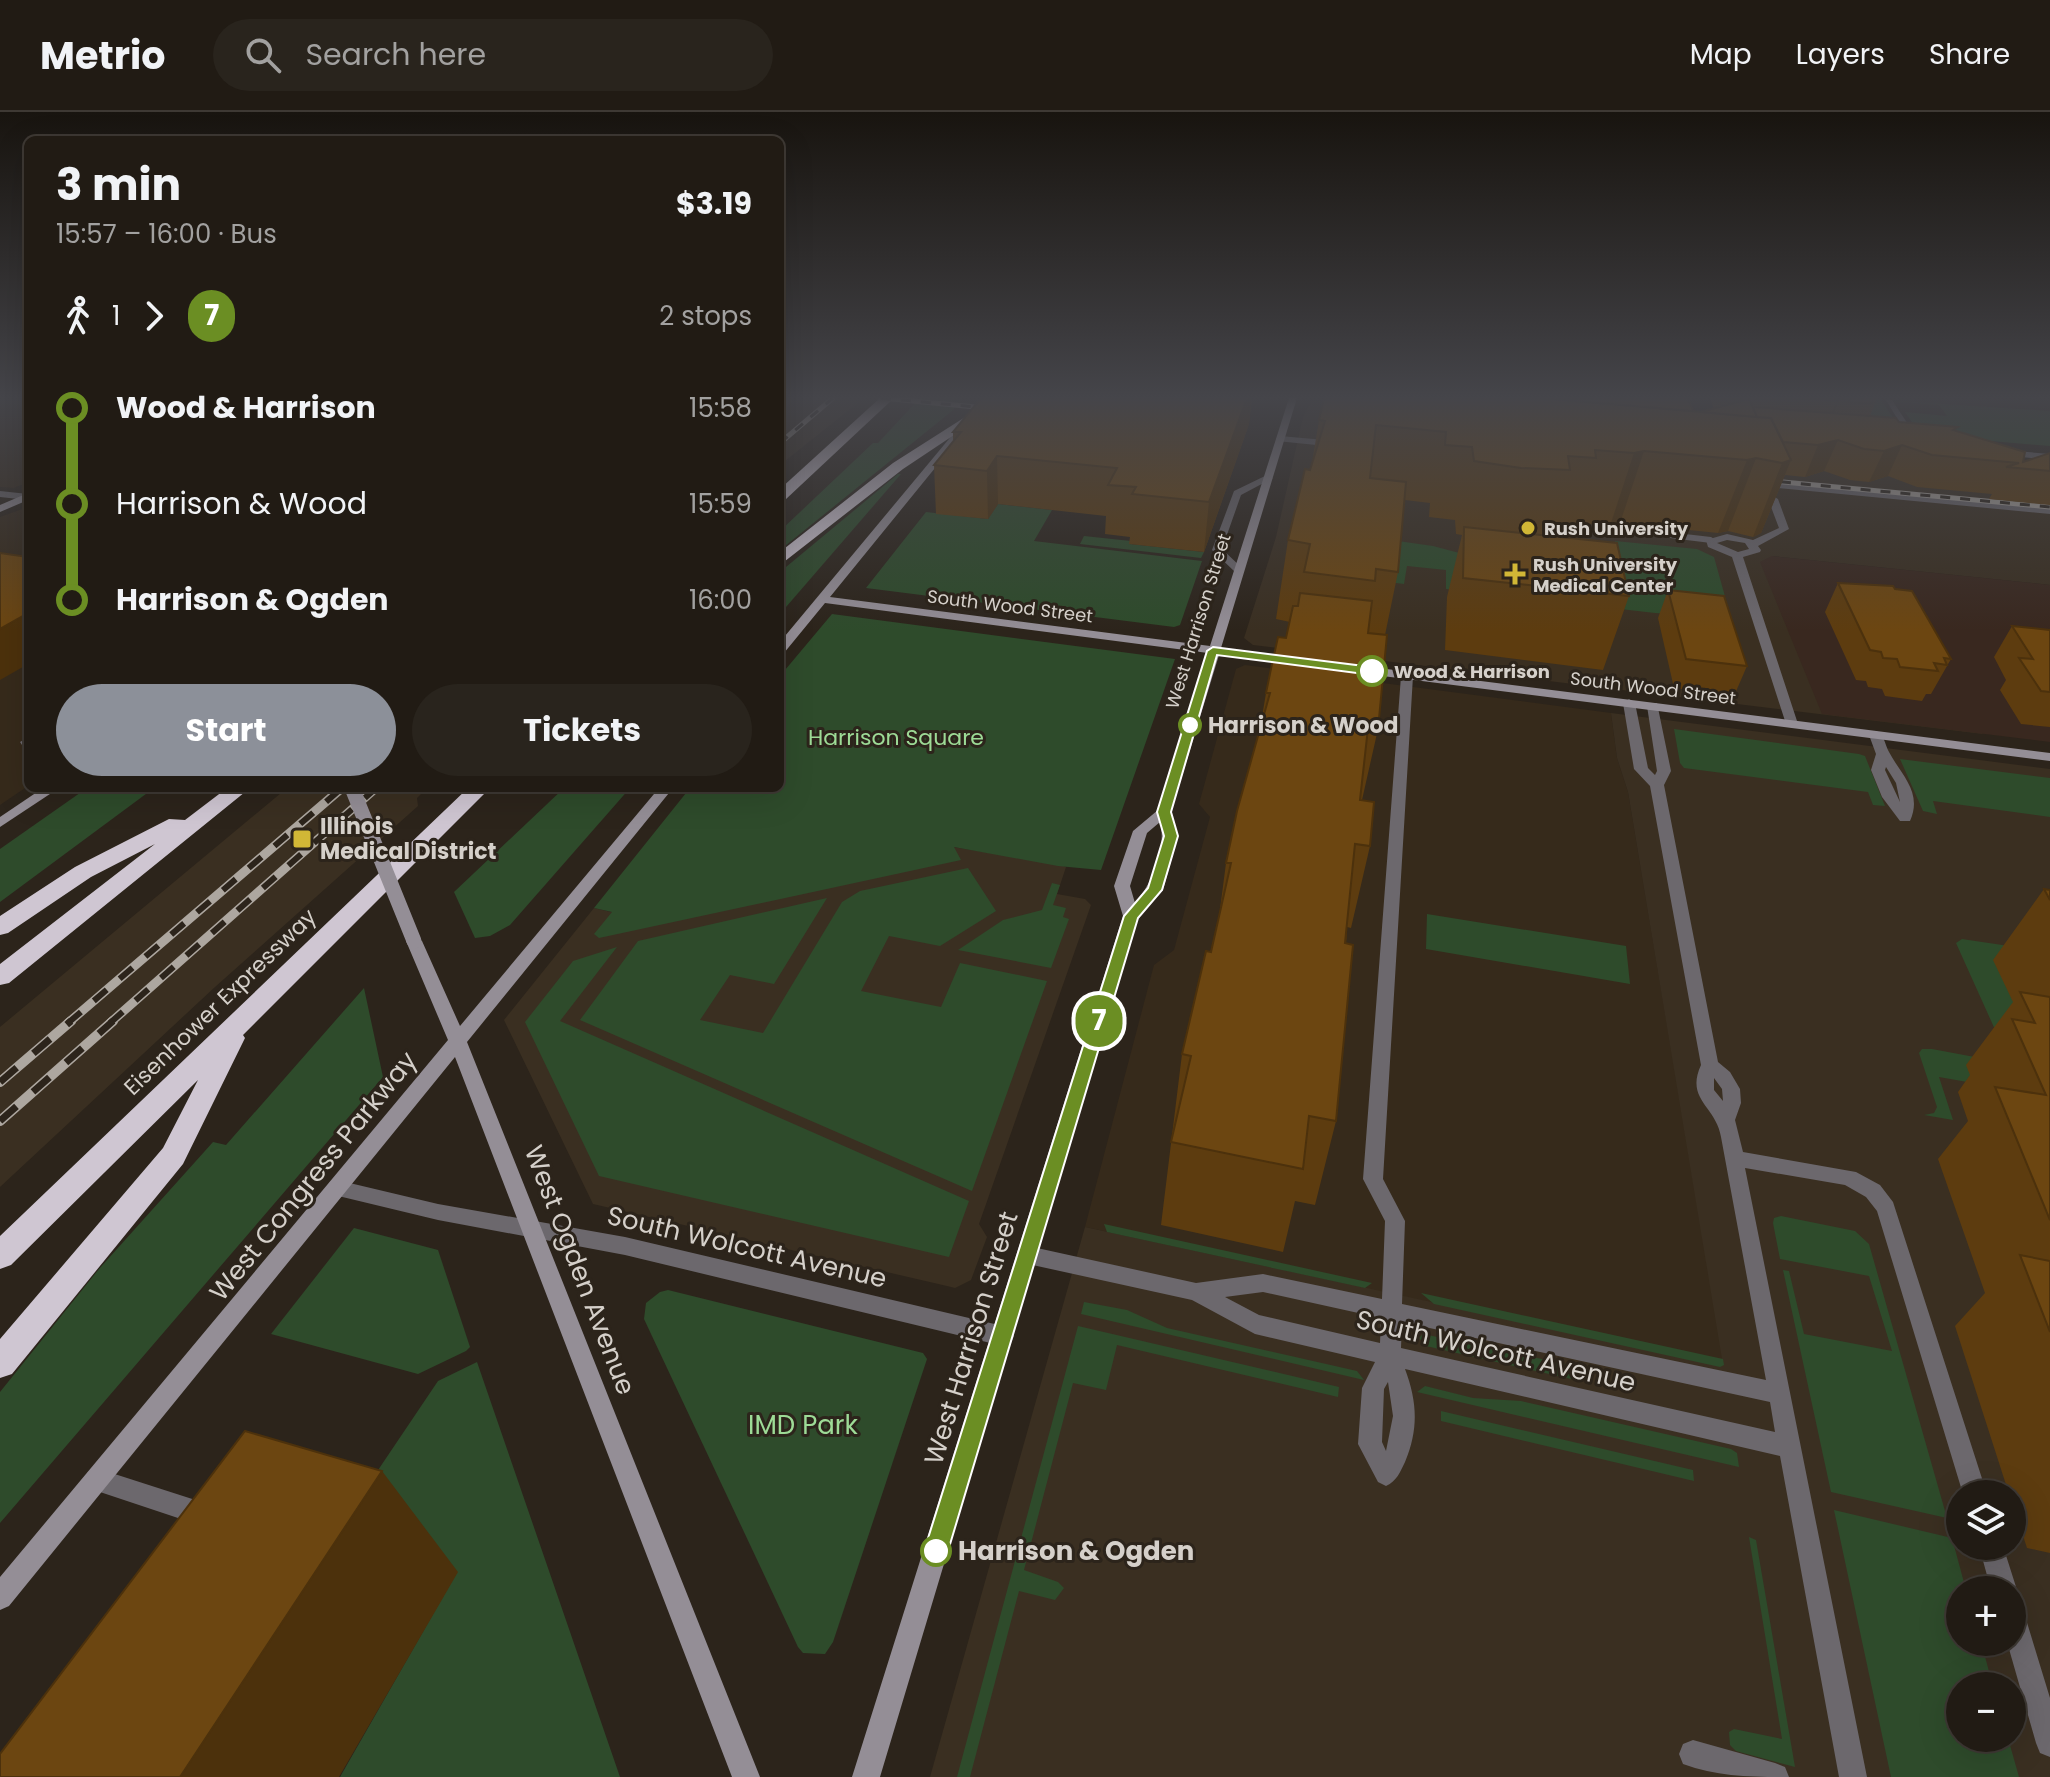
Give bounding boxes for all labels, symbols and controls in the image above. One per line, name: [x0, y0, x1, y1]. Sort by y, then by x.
search box: [213, 19, 773, 91]
text: Metrio: [40, 29, 165, 82]
icon: search: [241, 33, 285, 77]
text: Search here: [305, 33, 486, 76]
text: Map: [1690, 35, 1752, 74]
text: Layers: [1796, 35, 1885, 74]
text: Share: [1929, 35, 2010, 74]
text: 3 min: [56, 154, 181, 215]
text: $3.19: [676, 182, 752, 225]
text: 15:57 – 16:00 · Bus: [56, 216, 277, 252]
icon: walk: [56, 294, 100, 338]
icon: forward: [132, 294, 176, 338]
text: 7: [204, 296, 219, 335]
text: 1: [112, 298, 120, 334]
text: 2 stops: [659, 298, 752, 334]
text: Wood & Harrison: [116, 386, 376, 429]
text: 15:58: [689, 390, 752, 426]
text: Harrison & Wood: [116, 482, 367, 525]
text: 15:59: [689, 486, 752, 522]
place label: Rush University: [1544, 516, 1689, 541]
marker: Rush University: [1519, 519, 1537, 537]
street label: West Harrison Street: [1159, 530, 1237, 712]
place label: Rush University Medical Center: [1533, 552, 1678, 598]
marker: Rush University Medical Center: [1504, 563, 1526, 585]
text: Harrison & Ogden: [116, 578, 389, 621]
text: 16:00: [689, 582, 752, 618]
street label: South Wood Street: [926, 583, 1094, 629]
marker: Wood & Harrison: [1357, 656, 1387, 686]
place label: Wood & Harrison: [1394, 659, 1550, 684]
street label: South Wood Street: [1569, 665, 1737, 711]
button: Start: [56, 684, 396, 776]
button: Tickets: [412, 684, 752, 776]
place label: Harrison & Wood: [1208, 710, 1398, 741]
marker: Harrison & Wood: [1179, 714, 1201, 736]
park label: Harrison Square: [808, 722, 984, 753]
place label: Illinois Medical District: [320, 811, 496, 867]
marker: Illinois Medical District: [291, 828, 313, 850]
street label: Eisenhower Expressway: [117, 901, 324, 1102]
line badge: 7: [1073, 995, 1125, 1047]
text: 7: [1092, 1001, 1106, 1040]
street label: West Congress Parkway: [201, 1043, 425, 1308]
street label: West Ogden Avenue: [516, 1140, 644, 1400]
street label: South Wolcott Avenue: [604, 1197, 890, 1297]
street label: West Harrison Street: [915, 1207, 1027, 1469]
street label: South Wolcott Avenue: [1353, 1301, 1639, 1401]
park label: IMD Park: [748, 1407, 859, 1443]
map controls: [1946, 1480, 2026, 1752]
button: layers: [1946, 1480, 2026, 1560]
place label: Harrison & Ogden: [958, 1533, 1194, 1569]
marker: Harrison & Ogden: [921, 1536, 951, 1566]
button: +: [1946, 1576, 2026, 1656]
button: −: [1946, 1672, 2026, 1752]

